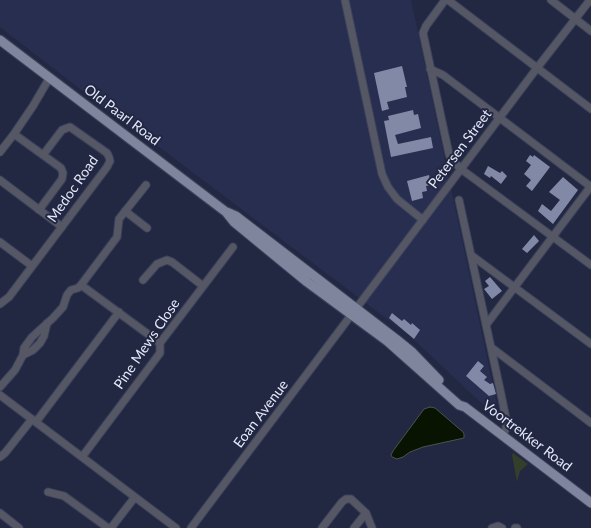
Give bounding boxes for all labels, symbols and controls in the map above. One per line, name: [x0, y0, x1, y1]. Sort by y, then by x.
street label: Old Paarl Road: [81, 81, 163, 149]
street label: Petersen Street: [425, 106, 495, 192]
street label: Medoc Road: [44, 153, 102, 225]
street label: Pine Mews Close: [111, 296, 183, 392]
street label: Eoan Avenue: [230, 377, 292, 451]
street label: Voortrekker Road: [479, 397, 575, 475]

